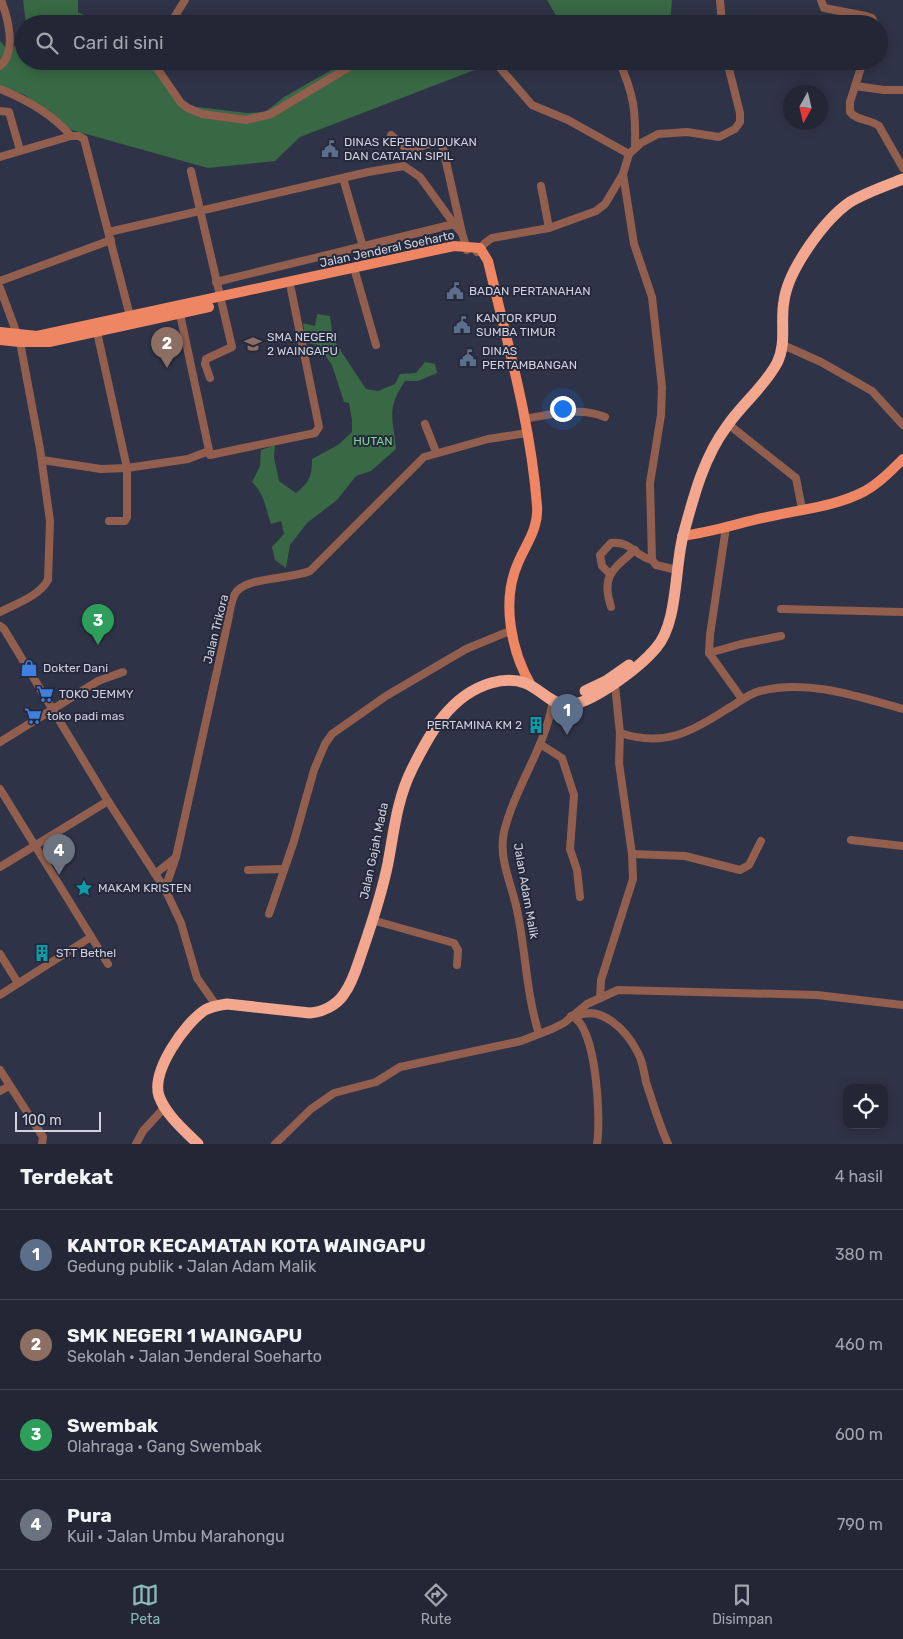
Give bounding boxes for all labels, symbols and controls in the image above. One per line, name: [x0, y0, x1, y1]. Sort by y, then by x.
search box: [15, 15, 888, 70]
icon: search: [33, 29, 61, 57]
text: Cari di sini: [73, 31, 164, 54]
north arrow: [783, 85, 828, 130]
place label: DINAS KEPENDUDUKAN DAN CATATAN SIPIL: [344, 135, 477, 163]
public building icon: DINAS KEPENDUDUKAN DAN CATATAN SIPIL: [320, 139, 340, 159]
street label: Jalan Jenderal Soeharto: [318, 228, 456, 270]
public building icon: BADAN PERTANAHAN: [445, 281, 465, 301]
place label: BADAN PERTANAHAN: [469, 284, 591, 298]
place label: KANTOR KPUD SUMBA TIMUR: [476, 311, 557, 339]
public building icon: KANTOR KPUD SUMBA TIMUR: [452, 315, 472, 335]
pin: 2: [151, 327, 183, 368]
place label: SMA NEGERI 2 WAINGAPU: [267, 330, 338, 358]
school or university icon: SMA NEGERI 2 WAINGAPU: [243, 334, 263, 354]
place label: DINAS PERTAMBANGAN: [482, 344, 577, 372]
public building icon: DINAS PERTAMBANGAN: [458, 348, 478, 368]
your location: [550, 396, 576, 422]
park label: HUTAN: [353, 434, 393, 448]
street label: Jalan Trikora: [201, 593, 231, 665]
pin: 3: [82, 604, 114, 645]
shop icon: Dokter Dani: [19, 658, 39, 678]
place label: Dokter Dani: [43, 661, 108, 675]
supermarket icon: TOKO JEMMY: [35, 684, 55, 704]
place label: TOKO JEMMY: [59, 687, 134, 701]
pin: 1: [551, 694, 583, 735]
supermarket icon: toko padi mas: [23, 706, 43, 726]
place label: toko padi mas: [47, 709, 124, 723]
building icon: PERTAMINA KM 2: [526, 715, 546, 735]
place label: PERTAMINA KM 2: [427, 718, 522, 732]
street label: Jalan Gajah Mada: [357, 801, 391, 901]
pin: 4: [43, 834, 75, 875]
street label: Jalan Adam Malik: [511, 842, 541, 941]
place icon: MAKAM KRISTEN: [74, 878, 94, 898]
place label: MAKAM KRISTEN: [98, 881, 192, 895]
building icon: STT Bethel: [32, 943, 52, 963]
place label: STT Bethel: [56, 946, 116, 960]
map controls: [843, 1084, 888, 1129]
button: locate: [843, 1084, 888, 1129]
scale bar: [15, 1109, 101, 1132]
text: 100 m: [22, 1112, 62, 1129]
text: Terdekat: [20, 1164, 113, 1189]
text: 4 hasil: [835, 1167, 883, 1186]
text: KANTOR KECAMATAN KOTA WAINGAPU: [67, 1234, 426, 1257]
text: 1: [32, 1245, 40, 1264]
text: 380 m: [835, 1245, 883, 1264]
text: Gedung publik · Jalan Adam Malik: [67, 1257, 316, 1276]
text: SMK NEGERI 1 WAINGAPU: [67, 1324, 302, 1347]
text: 2: [31, 1335, 41, 1354]
text: 460 m: [835, 1335, 883, 1354]
text: Sekolah · Jalan Jenderal Soeharto: [67, 1347, 322, 1366]
text: Swembak: [67, 1414, 158, 1437]
text: 3: [31, 1425, 41, 1444]
text: 600 m: [835, 1425, 883, 1444]
text: Olahraga · Gang Swembak: [67, 1437, 262, 1456]
text: Pura: [67, 1504, 112, 1527]
text: 4: [31, 1515, 41, 1534]
text: 790 m: [837, 1515, 883, 1534]
text: Kuil · Jalan Umbu Marahongu: [67, 1527, 285, 1546]
tab: Peta: [130, 1581, 160, 1628]
tab: Rute: [421, 1581, 452, 1628]
tab: Disimpan: [712, 1581, 773, 1628]

